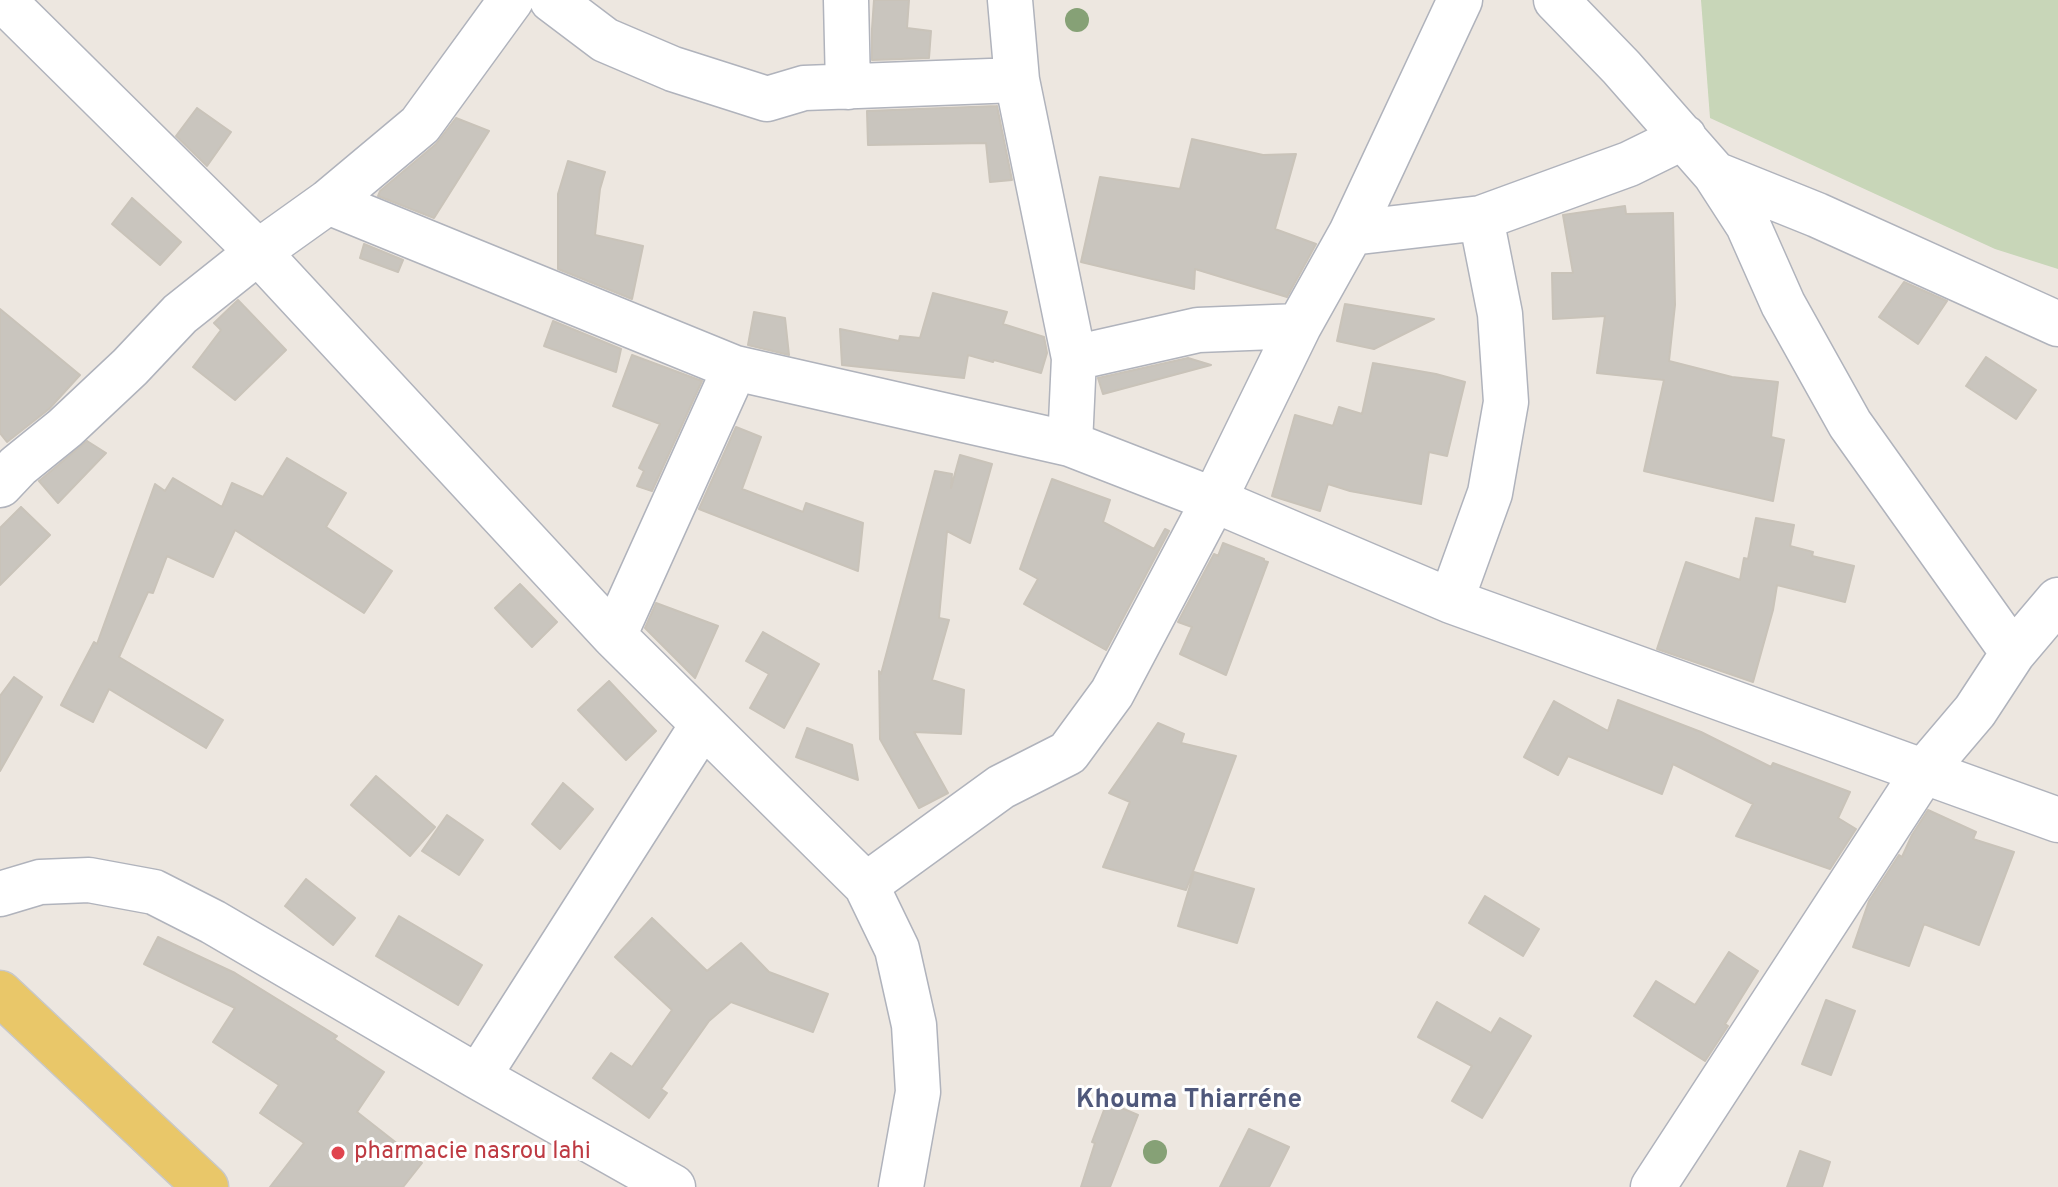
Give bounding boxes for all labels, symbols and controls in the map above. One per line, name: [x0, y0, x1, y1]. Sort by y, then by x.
district label: Khouma Thiarréne: [1076, 1086, 1302, 1118]
place label: pharmacie nasrou lahi: [354, 1139, 591, 1167]
marker: pharmacie nasrou lahi: [329, 1144, 347, 1162]

